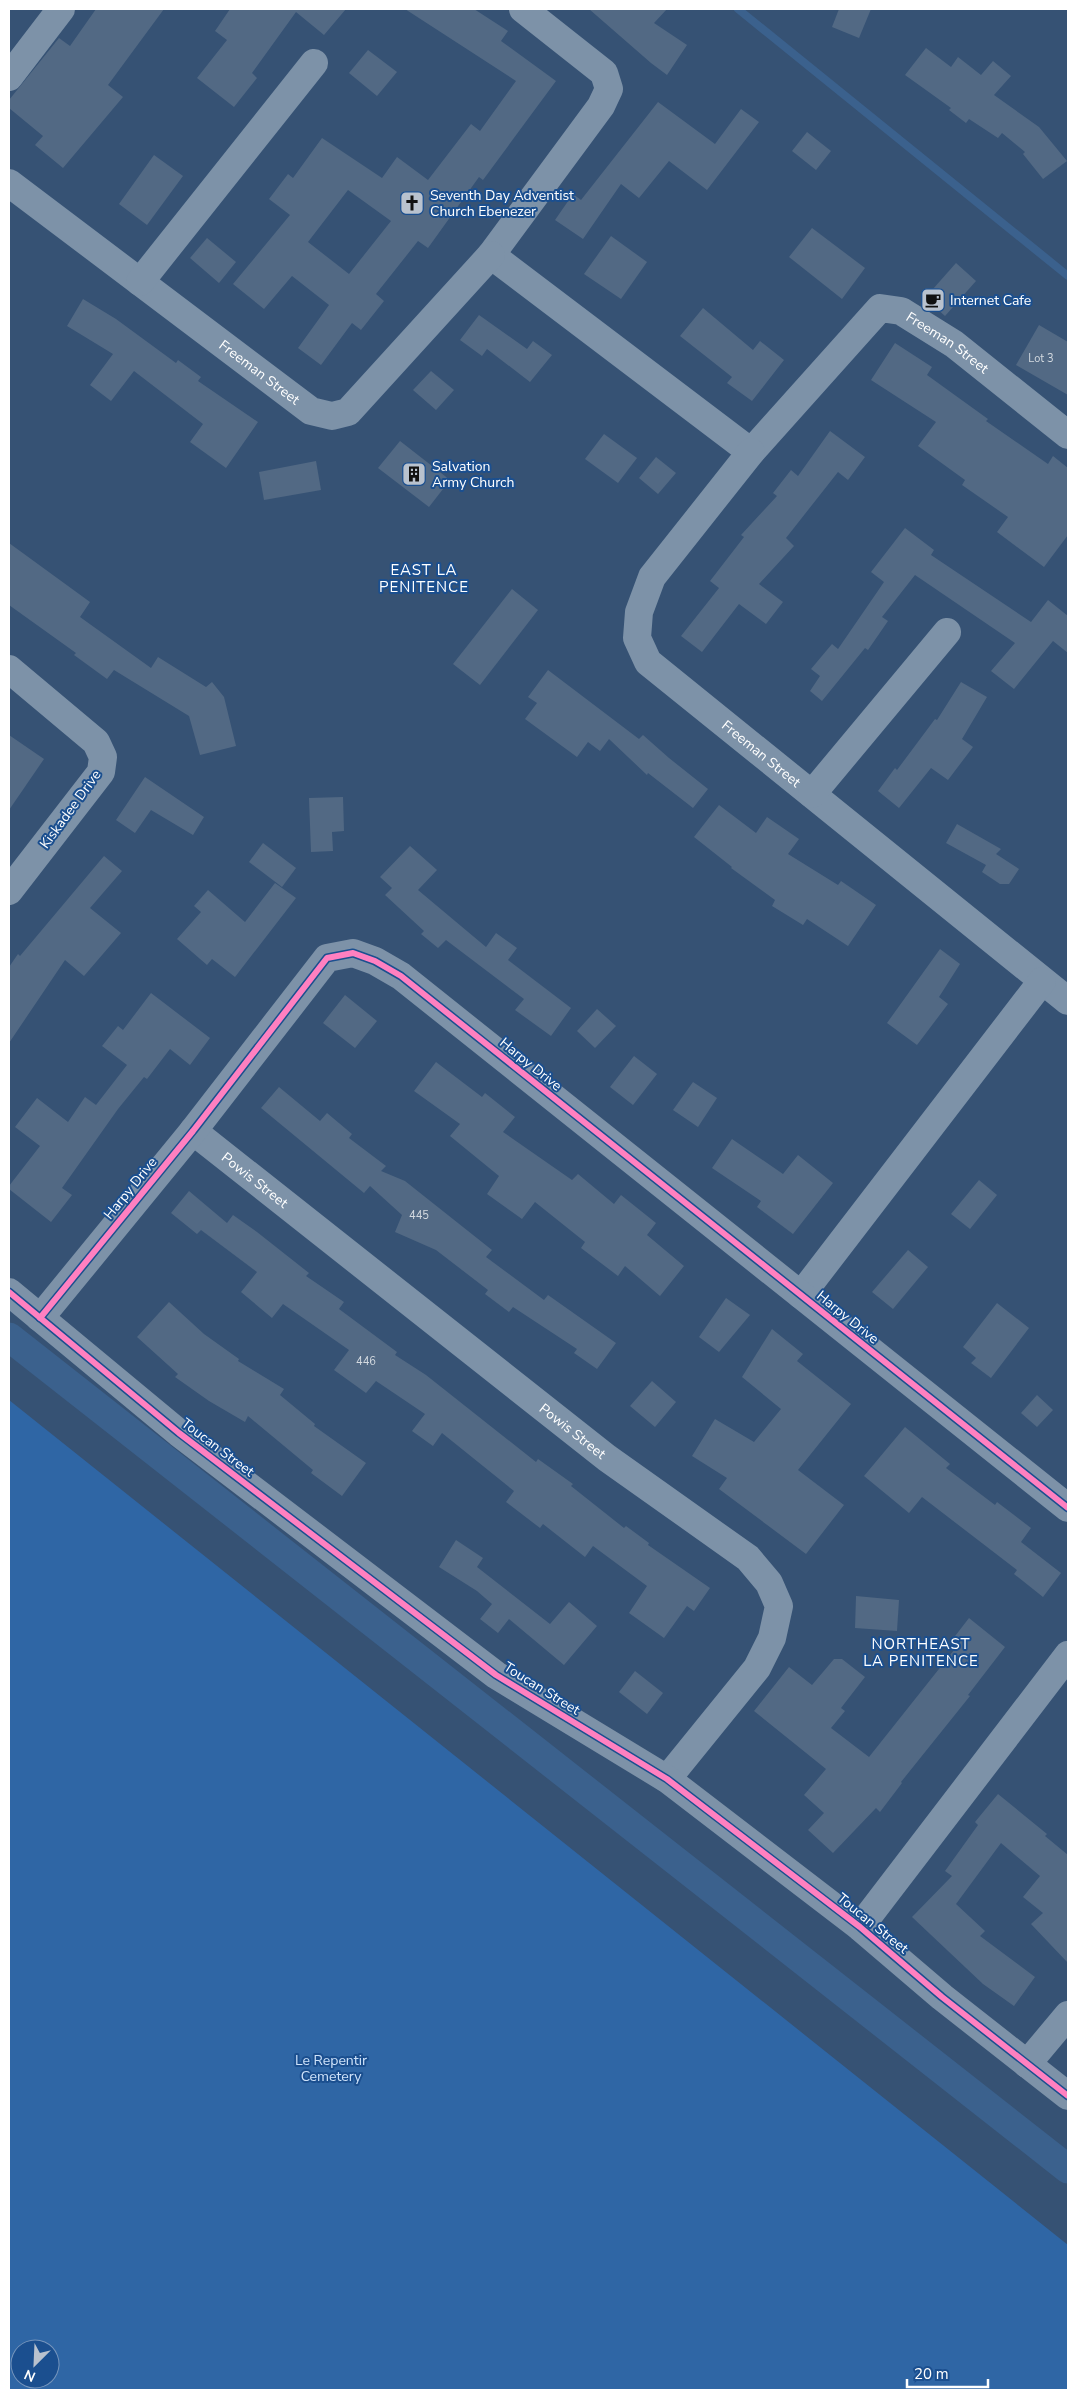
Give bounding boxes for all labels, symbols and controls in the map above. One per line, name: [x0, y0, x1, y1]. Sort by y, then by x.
place label: Seventh Day Adventist Church Ebenezer: [430, 186, 574, 221]
church icon: Seventh Day Adventist Church Ebenezer: [399, 190, 425, 216]
cafe icon: Internet Cafe: [920, 287, 946, 313]
place label: Internet Cafe: [950, 291, 1031, 310]
street label: Freeman Street: [902, 308, 993, 378]
street label: Freeman Street: [215, 336, 304, 409]
house number: Lot 3: [1028, 351, 1054, 366]
place label: Salvation Army Church: [432, 457, 515, 492]
building icon: Salvation Army Church: [401, 461, 427, 487]
district label: EAST LA PENITENCE: [379, 560, 469, 597]
street label: Freeman Street: [718, 716, 805, 792]
street label: Kiskadee Drive: [35, 766, 105, 852]
street label: Harpy Drive: [496, 1033, 566, 1095]
street label: Powis Street: [217, 1148, 292, 1213]
street label: Harpy Drive: [99, 1153, 161, 1223]
house number: 445: [409, 1208, 429, 1223]
street label: Harpy Drive: [813, 1286, 883, 1348]
house number: 446: [356, 1354, 376, 1369]
street label: Powis Street: [535, 1399, 610, 1464]
street label: Toucan Street: [177, 1414, 258, 1481]
district label: NORTHEAST LA PENITENCE: [863, 1634, 979, 1671]
street label: Toucan Street: [500, 1657, 584, 1719]
street label: Toucan Street: [833, 1889, 912, 1958]
park label: Le Repentir Cemetery: [295, 2051, 367, 2086]
north arrow: [10, 2339, 60, 2389]
scale bar: [907, 2356, 988, 2388]
text: 20 m: [914, 2364, 949, 2384]
text: N: [21, 2365, 39, 2386]

